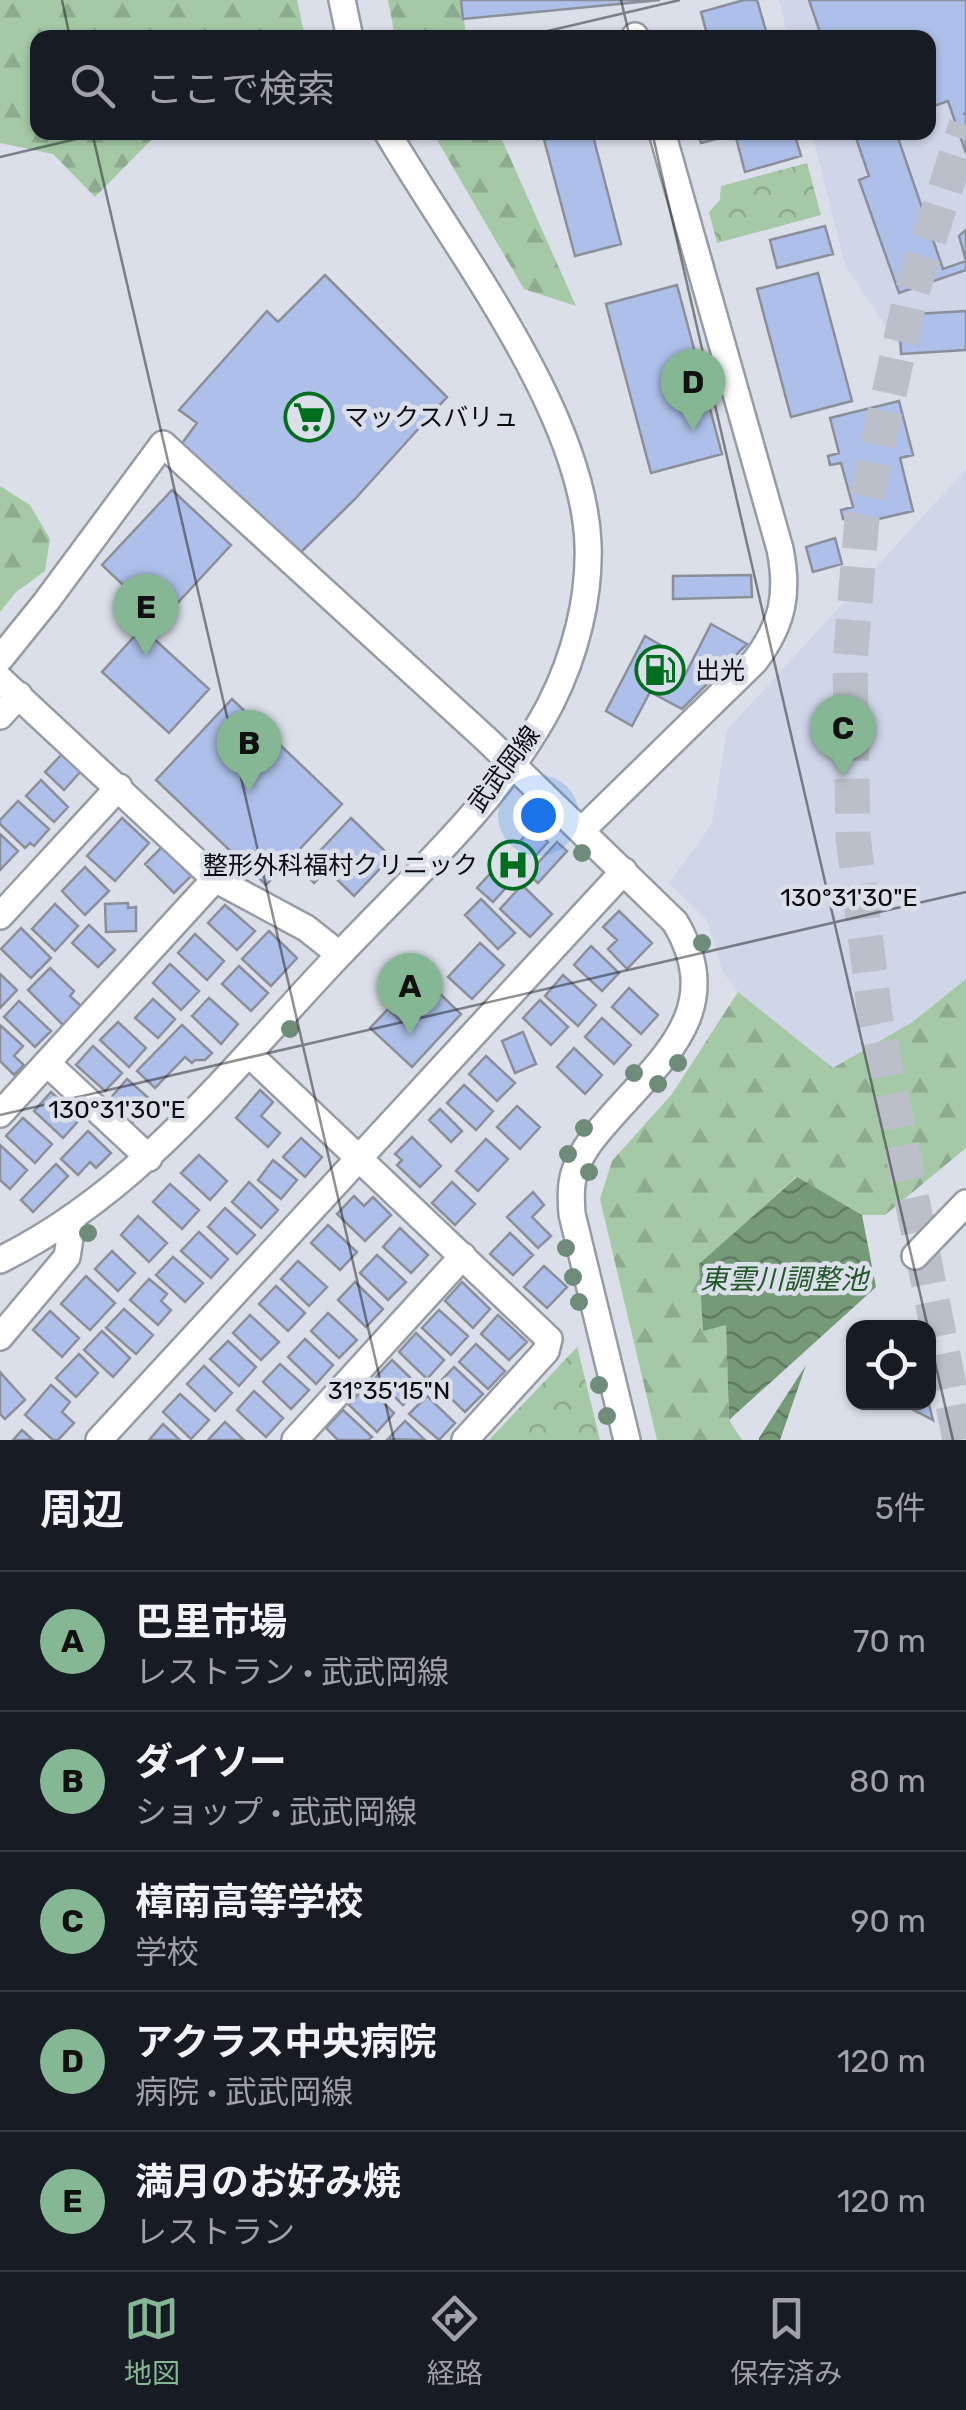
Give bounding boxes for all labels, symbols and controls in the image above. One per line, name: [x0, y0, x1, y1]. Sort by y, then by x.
search box: [30, 30, 936, 140]
icon: search: [65, 58, 120, 113]
text: ここで検索: [145, 66, 335, 112]
pin: D: [660, 348, 726, 431]
supermarket icon: マックスバリュ: [283, 391, 335, 443]
place label: マックスバリュ: [344, 403, 518, 432]
pin: E: [114, 574, 178, 656]
fuel station icon: 出光: [634, 644, 686, 696]
place label: 出光: [695, 656, 745, 685]
pin: C: [810, 694, 876, 777]
pin: B: [216, 710, 282, 792]
street label: 武武岡線: [462, 720, 546, 818]
your location: [513, 790, 564, 841]
hospital icon: 整形外科福村クリニック: [487, 839, 539, 891]
place label: 整形外科福村クリニック: [203, 851, 478, 880]
text: 130°31'30"E: [780, 883, 918, 912]
pin: A: [378, 952, 442, 1035]
text: 130°31'30"E: [48, 1095, 186, 1124]
water label: 東雲川調整池: [700, 1263, 871, 1296]
map controls: [846, 1320, 936, 1410]
button: locate: [846, 1320, 936, 1410]
text: 31°35'15"N: [328, 1376, 450, 1405]
text: 周辺: [40, 1485, 124, 1535]
text: 5件: [875, 1489, 926, 1527]
text: 巴里市場: [135, 1599, 287, 1645]
text: A: [61, 1622, 84, 1660]
text: 70 m: [853, 1622, 926, 1660]
text: レストラン · 武武岡線: [135, 1653, 449, 1691]
text: ダイソー: [135, 1739, 287, 1785]
text: B: [61, 1762, 84, 1800]
text: 80 m: [849, 1762, 926, 1800]
text: ショップ · 武武岡線: [135, 1793, 417, 1831]
text: 樟南高等学校: [135, 1879, 363, 1925]
text: C: [61, 1902, 84, 1940]
text: 90 m: [850, 1902, 926, 1940]
text: 学校: [135, 1933, 199, 1971]
text: アクラス中央病院: [135, 2019, 436, 2065]
text: D: [61, 2042, 84, 2080]
text: 120 m: [837, 2042, 926, 2080]
text: 病院 · 武武岡線: [135, 2073, 353, 2111]
text: 満月のお好み焼: [135, 2159, 401, 2205]
text: E: [62, 2182, 83, 2220]
text: 120 m: [837, 2182, 926, 2220]
text: レストラン: [135, 2213, 295, 2251]
tab: 地図: [124, 2291, 180, 2391]
tab: 経路: [427, 2291, 483, 2391]
tab: 保存済み: [730, 2291, 842, 2391]

